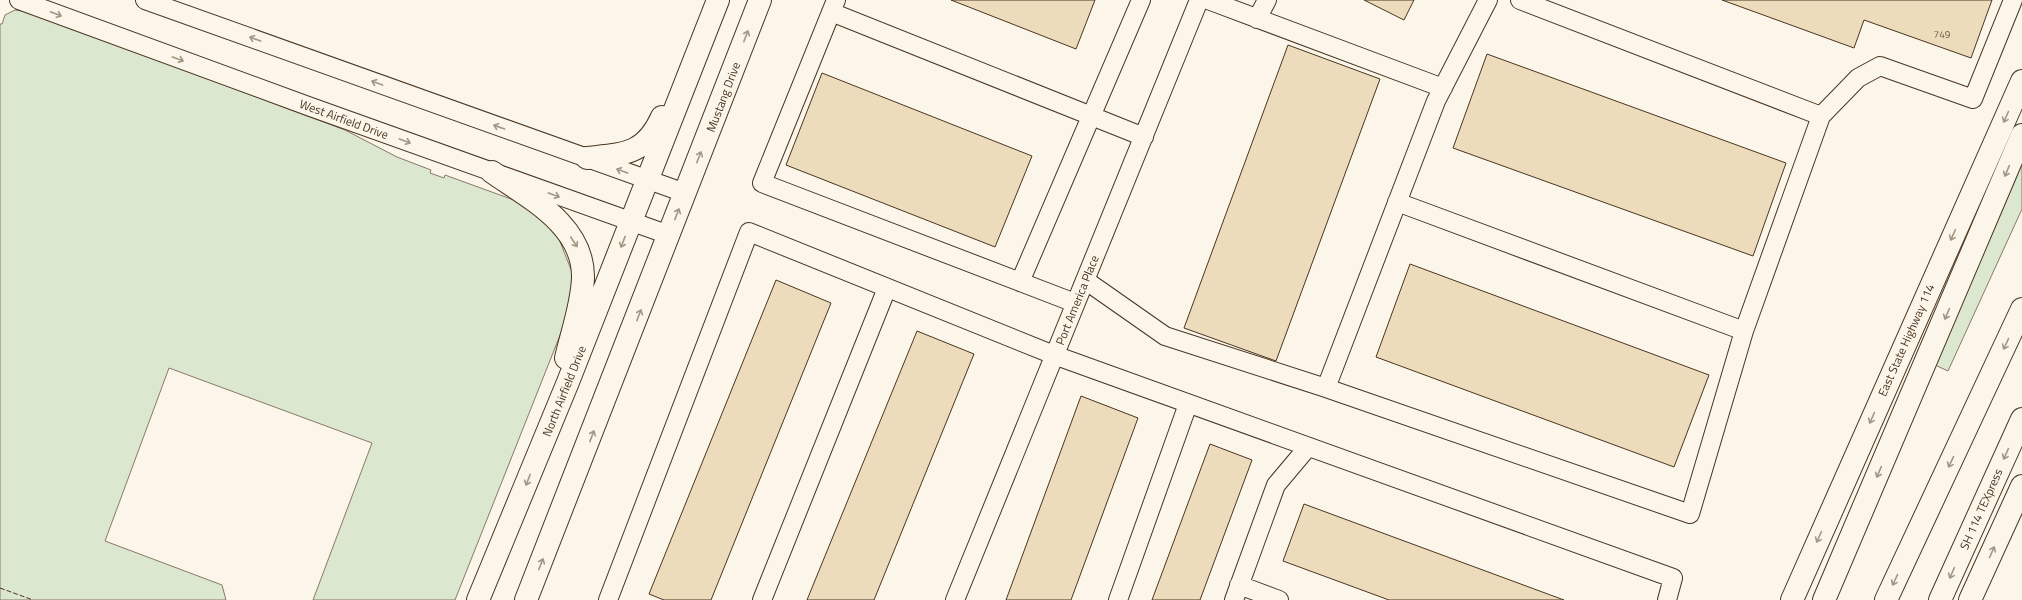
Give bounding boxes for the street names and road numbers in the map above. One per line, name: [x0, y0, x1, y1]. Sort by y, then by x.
street label: Mustang Drive: [701, 59, 745, 135]
street label: West Airfield Drive: [297, 94, 391, 144]
street label: Port America Place: [1050, 252, 1104, 348]
street label: East State Highway 114: [1873, 280, 1940, 399]
street label: North Airfield Drive: [537, 343, 591, 439]
street label: SH 114 TEXpress: [1955, 465, 2008, 553]

